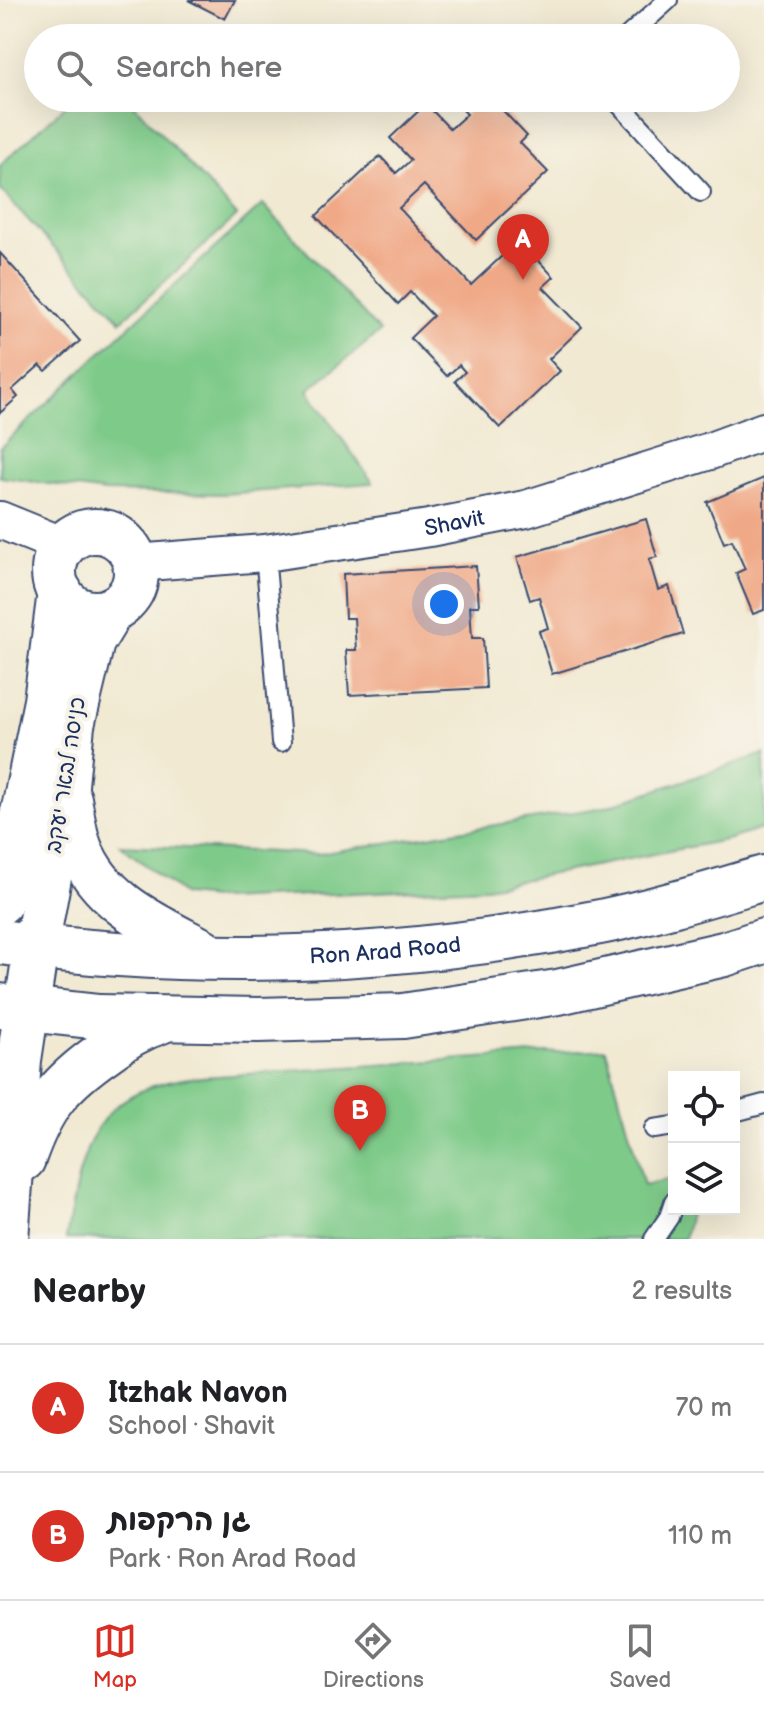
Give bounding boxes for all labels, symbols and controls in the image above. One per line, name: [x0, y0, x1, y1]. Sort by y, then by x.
search box: [24, 24, 740, 112]
icon: search: [52, 46, 96, 90]
text: Search here: [116, 50, 282, 86]
pin: A: [497, 214, 549, 280]
street label: Shavit: [422, 504, 487, 542]
your location: [424, 584, 464, 624]
street label: כניסה לבאר יעקב: [40, 695, 92, 855]
street label: Ron Arad Road: [309, 931, 462, 970]
map controls: [668, 1071, 740, 1215]
button: locate: [668, 1071, 740, 1143]
pin: B: [334, 1085, 386, 1151]
button: layers: [668, 1143, 740, 1215]
text: Nearby: [32, 1271, 146, 1312]
text: 2 results: [632, 1276, 732, 1307]
text: Itzhak Navon: [108, 1375, 288, 1411]
text: A: [50, 1393, 66, 1424]
text: 70 m: [675, 1393, 732, 1424]
text: School · Shavit: [108, 1411, 275, 1442]
text: גן הרקפות: [108, 1503, 251, 1539]
text: B: [49, 1521, 67, 1552]
text: 110 m: [668, 1521, 732, 1552]
text: Park · Ron Arad Road: [108, 1544, 356, 1575]
tab: Map: [93, 1619, 137, 1694]
tab: Directions: [323, 1619, 424, 1694]
tab: Saved: [609, 1619, 671, 1694]

